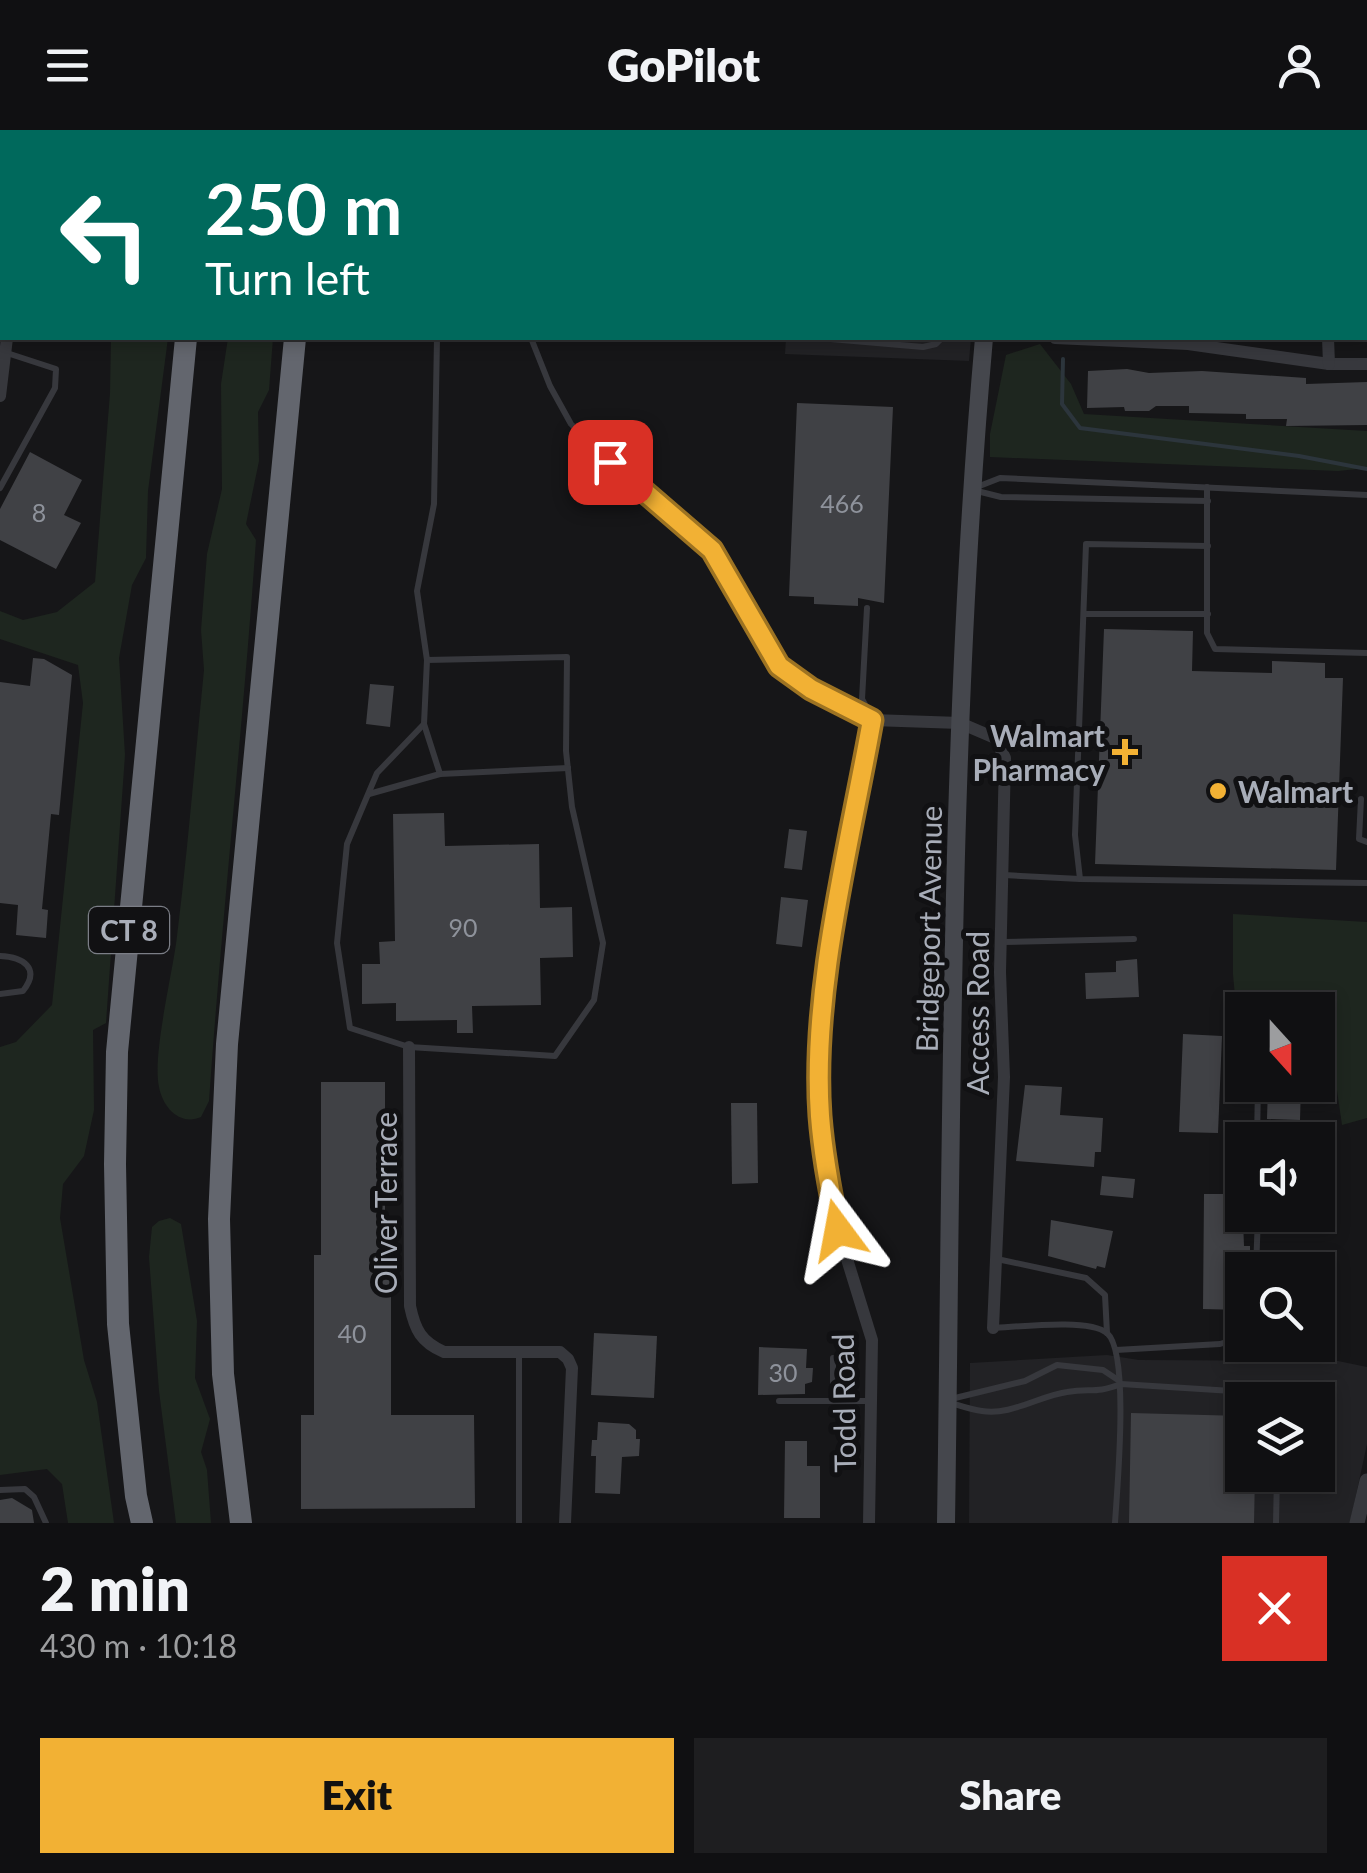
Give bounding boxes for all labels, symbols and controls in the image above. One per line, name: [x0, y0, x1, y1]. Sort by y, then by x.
icon: menu: [40, 38, 95, 93]
text: GoPilot: [607, 38, 760, 92]
icon: person: [1272, 38, 1327, 93]
text: 250 m: [205, 166, 402, 250]
icon: left: [40, 170, 170, 300]
text: Turn left: [205, 251, 370, 305]
pin: [568, 420, 653, 505]
icon: arrive: [583, 435, 638, 490]
house number: 466: [820, 488, 864, 518]
house number: 8: [32, 497, 46, 527]
place label: Walmart Pharmacy: [973, 717, 1105, 787]
marker: Walmart Pharmacy: [1114, 741, 1136, 763]
place label: Walmart: [1238, 773, 1353, 809]
marker: Walmart: [1207, 780, 1229, 802]
street label: Bridgeport Avenue: [908, 805, 948, 1053]
road number: CT 8: [89, 907, 169, 953]
house number: 90: [448, 912, 478, 942]
street label: Access Road: [959, 931, 995, 1095]
north arrow: [1225, 992, 1335, 1102]
map controls: [1225, 992, 1335, 1492]
street label: Oliver Terrace: [367, 1112, 403, 1294]
button: sound: [1225, 1122, 1335, 1232]
position arrow: [786, 1178, 890, 1282]
button: search: [1225, 1252, 1335, 1362]
house number: 40: [337, 1318, 367, 1348]
street label: Todd Road: [824, 1333, 862, 1473]
house number: 30: [768, 1357, 798, 1387]
button: layers: [1225, 1382, 1335, 1492]
text: 2 min: [40, 1552, 190, 1624]
button: close: [1222, 1556, 1327, 1661]
text: 430 m · 10:18: [40, 1626, 237, 1665]
button: Exit: [40, 1738, 674, 1853]
button: Share: [694, 1738, 1327, 1853]

